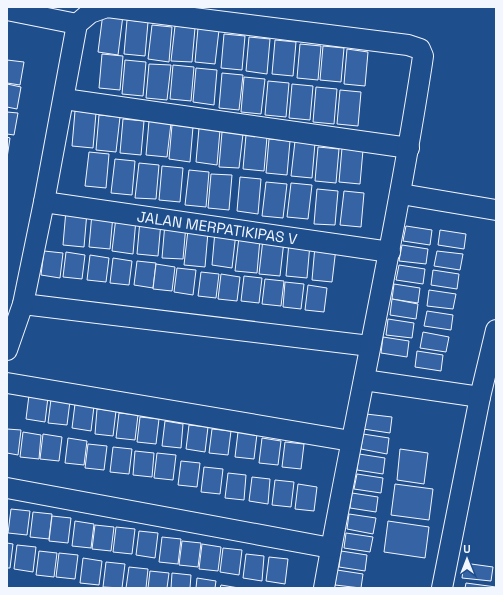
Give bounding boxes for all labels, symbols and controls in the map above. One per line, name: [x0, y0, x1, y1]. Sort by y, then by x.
street label: JALAN MERPATIKIPAS V: [136, 206, 299, 248]
north arrow: [447, 539, 487, 579]
text: U: [463, 542, 471, 556]

